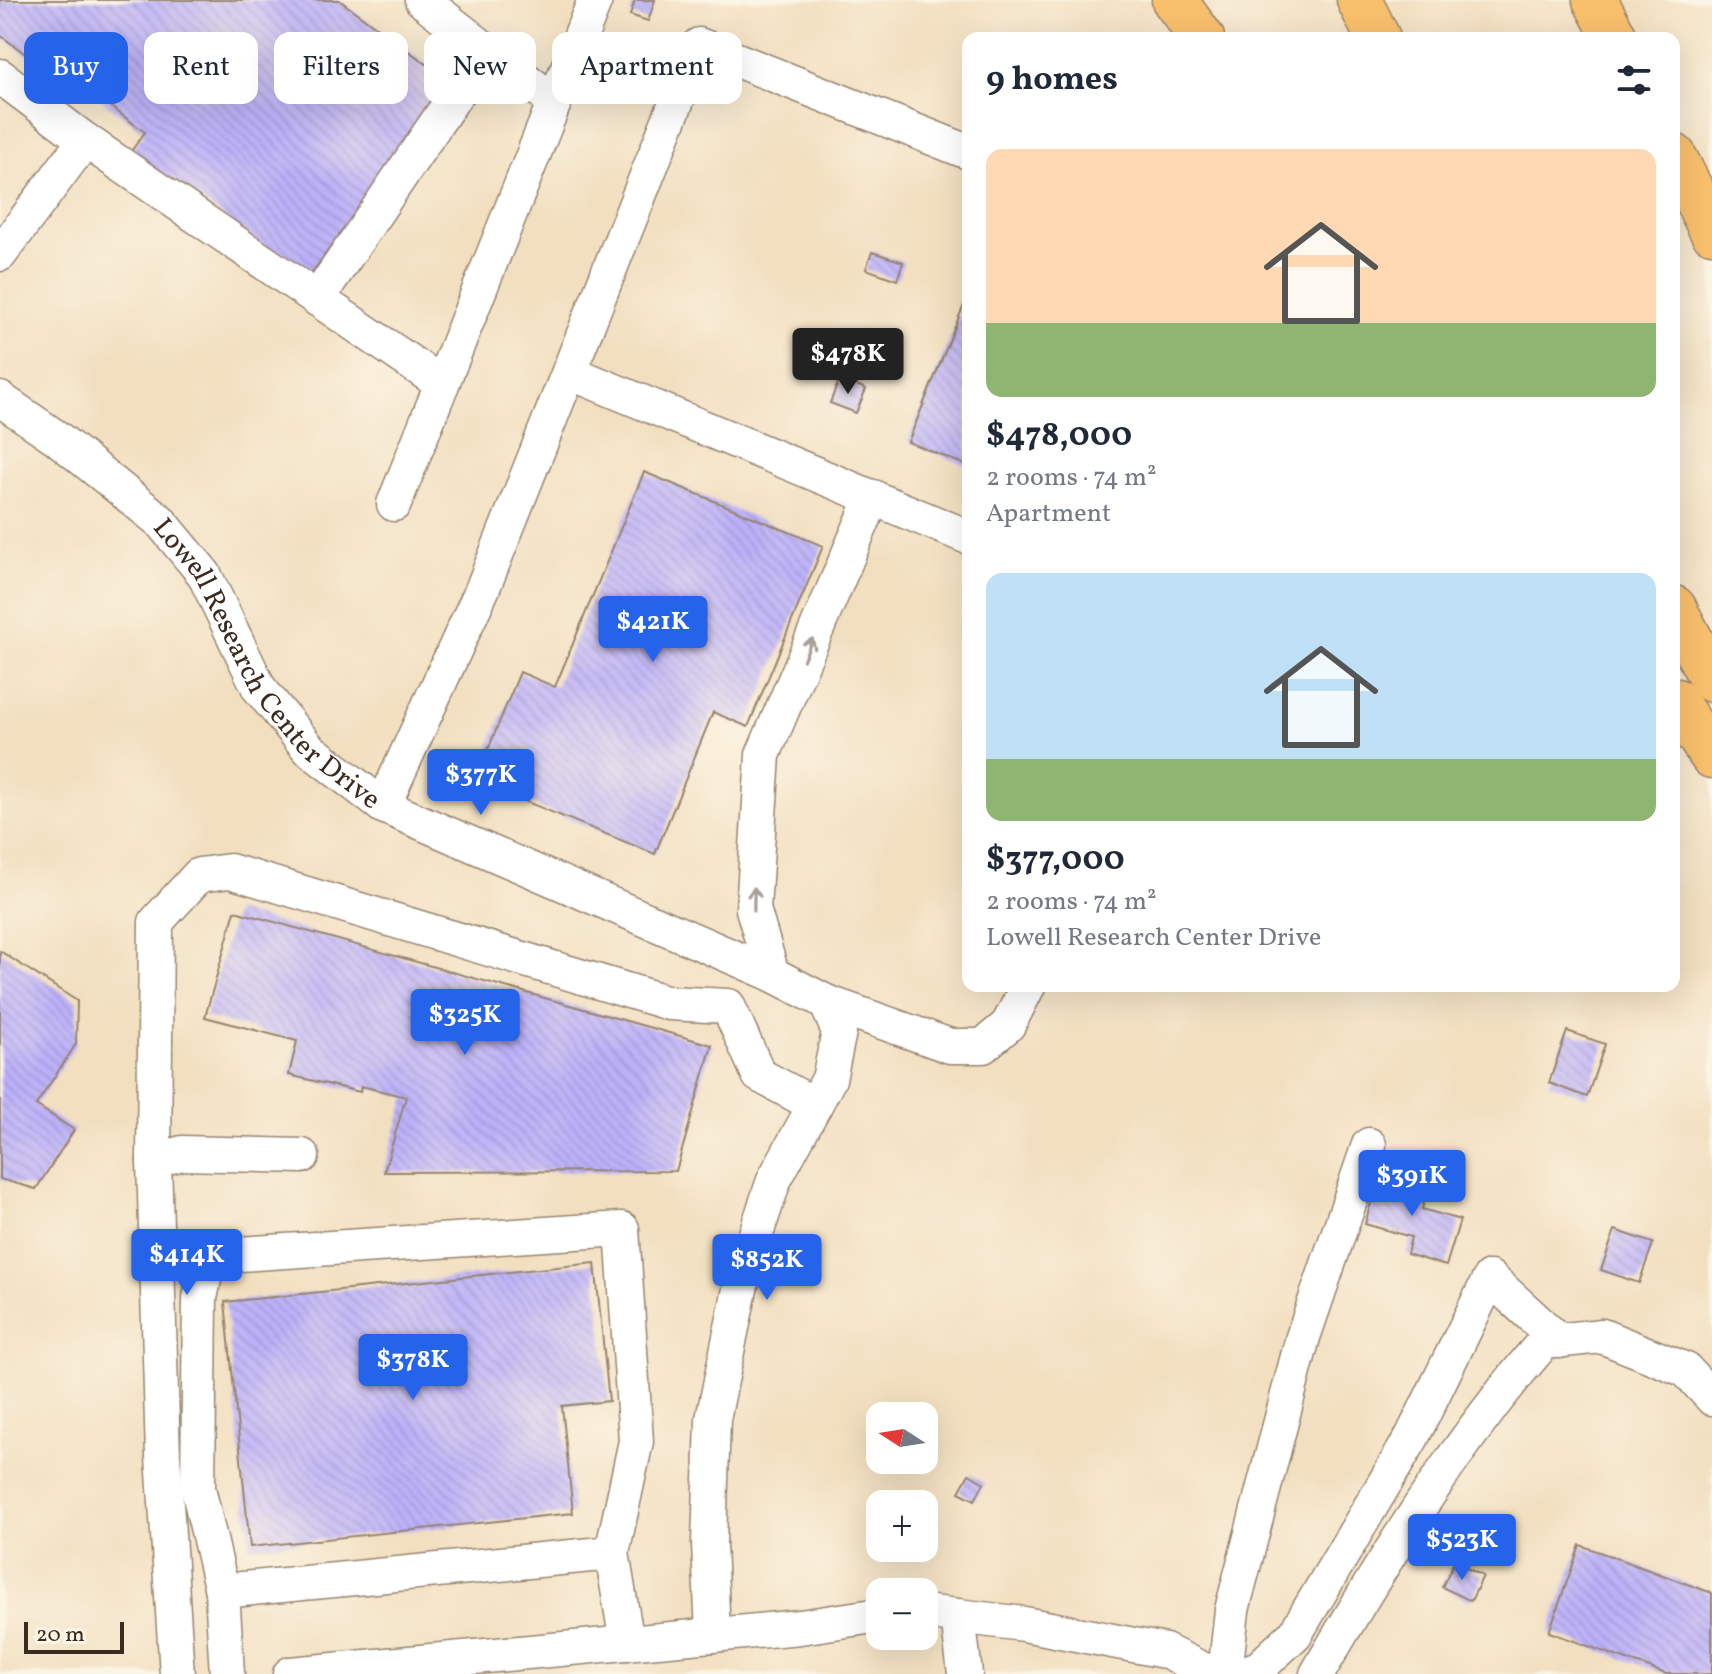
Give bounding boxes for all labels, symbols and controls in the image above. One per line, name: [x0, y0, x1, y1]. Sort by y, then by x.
chip: Buy: [24, 32, 128, 104]
chip: Rent: [144, 32, 258, 104]
chip: Filters: [274, 32, 408, 104]
chip: New: [424, 32, 536, 104]
chip: Apartment: [552, 32, 742, 104]
text: 9 homes: [986, 57, 1118, 104]
icon: filters: [1612, 58, 1656, 102]
icon: home: [1249, 201, 1393, 345]
pin: $478K: [792, 328, 904, 396]
text: $478K: [810, 336, 886, 372]
text: $478,000: [986, 413, 1132, 460]
text: 2 rooms · 74 m²: [986, 460, 1157, 496]
text: Apartment: [986, 496, 1111, 532]
street label: Lowell Research Center Drive: [143, 510, 388, 819]
pin: $421K: [597, 596, 709, 664]
text: $421K: [616, 604, 690, 640]
icon: home: [1249, 625, 1393, 769]
one-way arrow: [802, 637, 817, 662]
pin: $377K: [425, 749, 537, 817]
text: $377K: [445, 757, 517, 793]
text: $377,000: [986, 837, 1125, 884]
text: 2 rooms · 74 m²: [986, 884, 1157, 920]
one-way arrow: [746, 886, 762, 913]
text: Lowell Research Center Drive: [986, 920, 1321, 956]
pin: $325K: [409, 989, 521, 1057]
text: $325K: [429, 997, 501, 1033]
pin: $391K: [1356, 1150, 1468, 1218]
text: $391K: [1377, 1158, 1448, 1194]
pin: $414K: [131, 1229, 243, 1297]
pin: $852K: [711, 1234, 823, 1302]
text: $414K: [149, 1237, 225, 1273]
text: $852K: [731, 1242, 804, 1278]
pin: $378K: [357, 1334, 469, 1402]
text: $378K: [377, 1342, 449, 1378]
north arrow: [866, 1402, 938, 1474]
map controls: [866, 1402, 938, 1650]
button: +: [866, 1490, 938, 1562]
pin: $523K: [1406, 1514, 1518, 1582]
text: $523K: [1426, 1522, 1498, 1558]
button: −: [866, 1578, 938, 1650]
scale bar: [24, 1618, 124, 1654]
text: 20 m: [36, 1620, 85, 1651]

